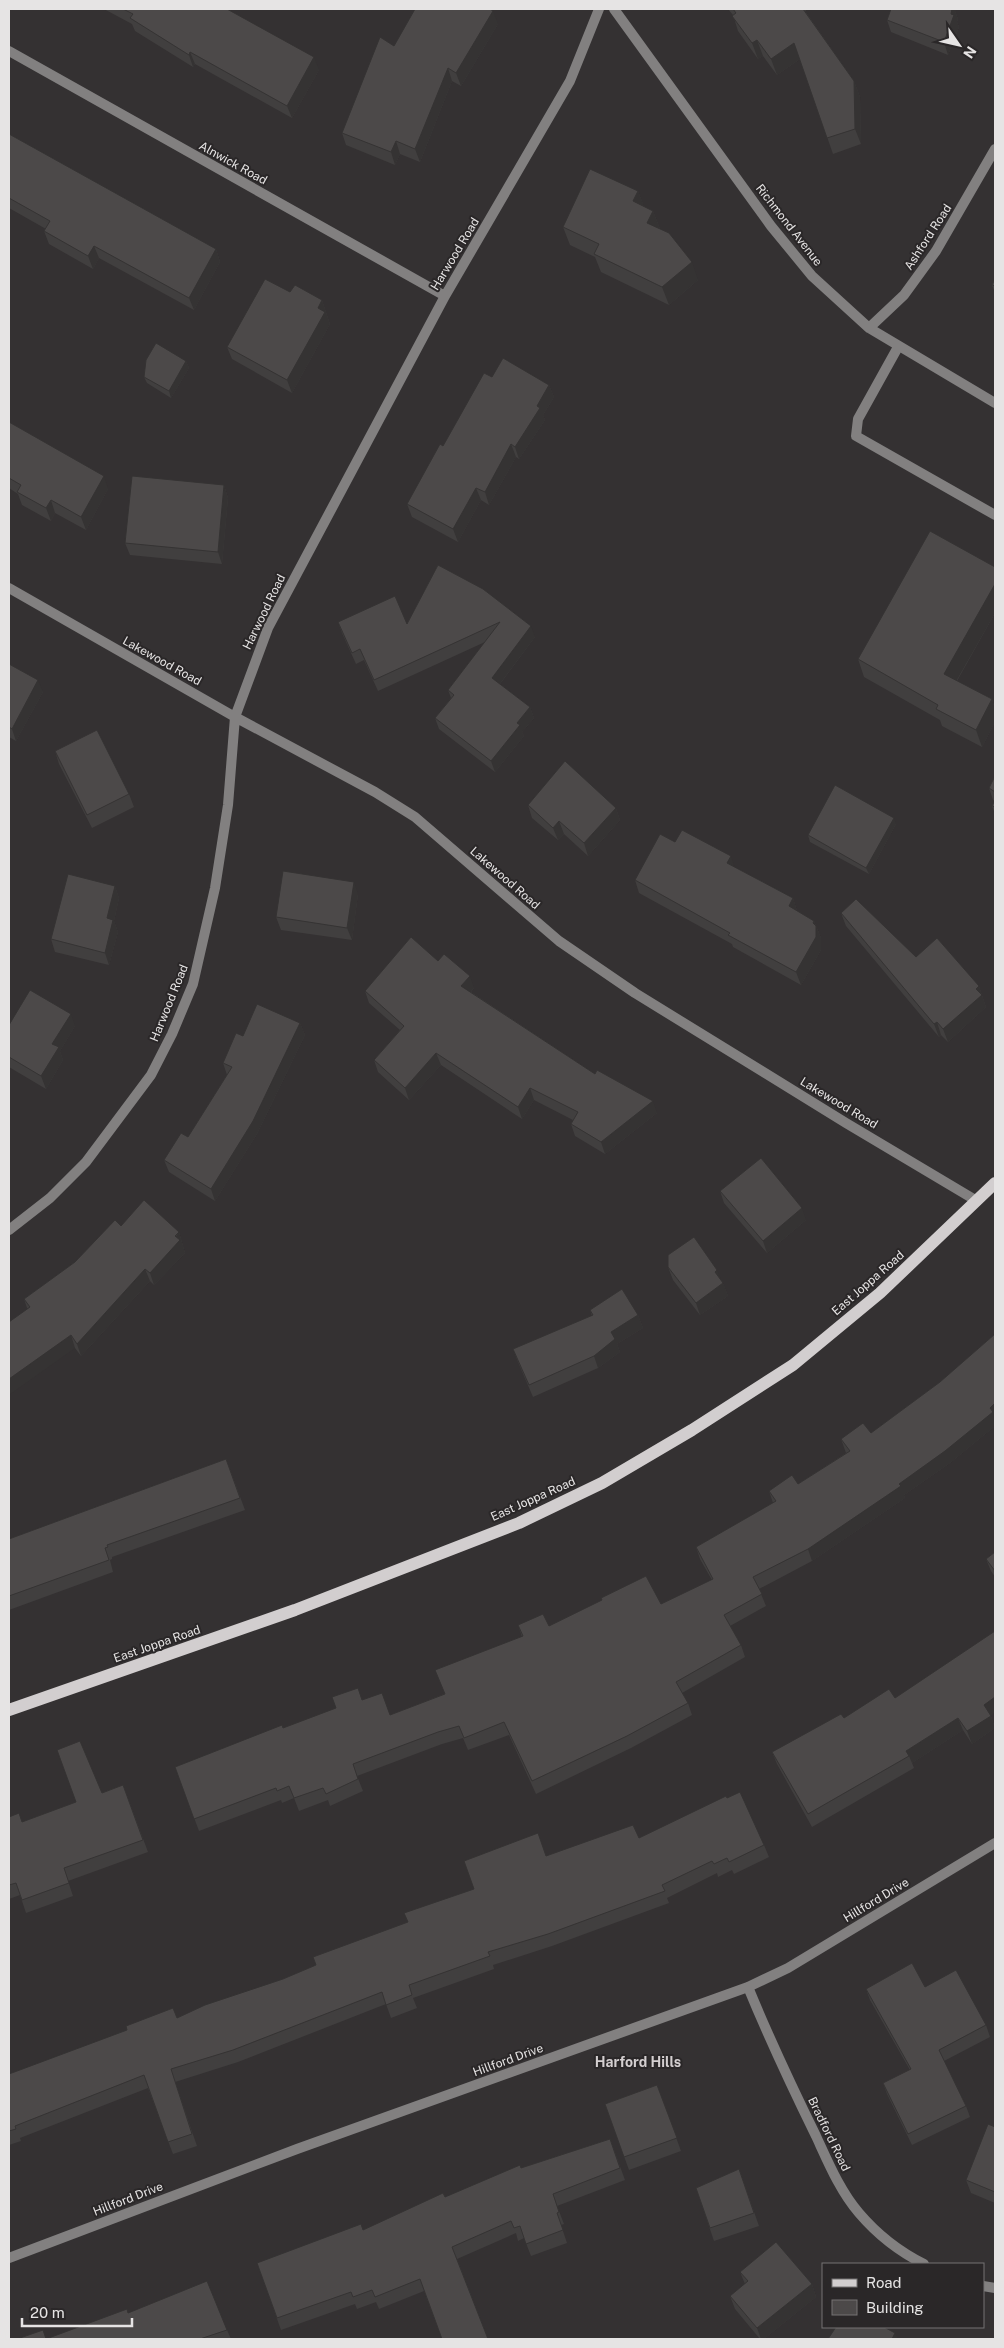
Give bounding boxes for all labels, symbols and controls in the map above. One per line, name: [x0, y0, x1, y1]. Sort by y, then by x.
north arrow: [934, 20, 984, 70]
text: N: [960, 43, 979, 61]
street label: Alnwick Road: [197, 139, 269, 187]
street label: Richmond Avenue: [753, 181, 825, 269]
street label: Ashford Road: [902, 201, 954, 273]
street label: Harwood Road: [428, 215, 482, 293]
street label: Harwood Road: [240, 572, 288, 652]
street label: Lakewood Road: [120, 634, 204, 688]
street label: Lakewood Road: [467, 844, 543, 912]
street label: Harwood Road: [147, 962, 191, 1044]
street label: Lakewood Road: [798, 1074, 880, 1132]
street label: East Joppa Road: [829, 1248, 907, 1318]
street label: East Joppa Road: [489, 1474, 577, 1524]
street label: East Joppa Road: [112, 1623, 202, 1665]
street label: Hillford Drive: [841, 1875, 911, 1925]
street label: Hillford Drive: [471, 2041, 545, 2079]
district label: Harford Hills: [595, 2054, 681, 2070]
street label: Bradford Road: [805, 2095, 853, 2173]
street label: Hillford Drive: [91, 2179, 165, 2219]
legend: [822, 2263, 984, 2328]
text: Road: [866, 2274, 902, 2291]
scale bar: [22, 2296, 132, 2328]
text: Building: [866, 2299, 924, 2316]
text: 20 m: [30, 2304, 65, 2321]

